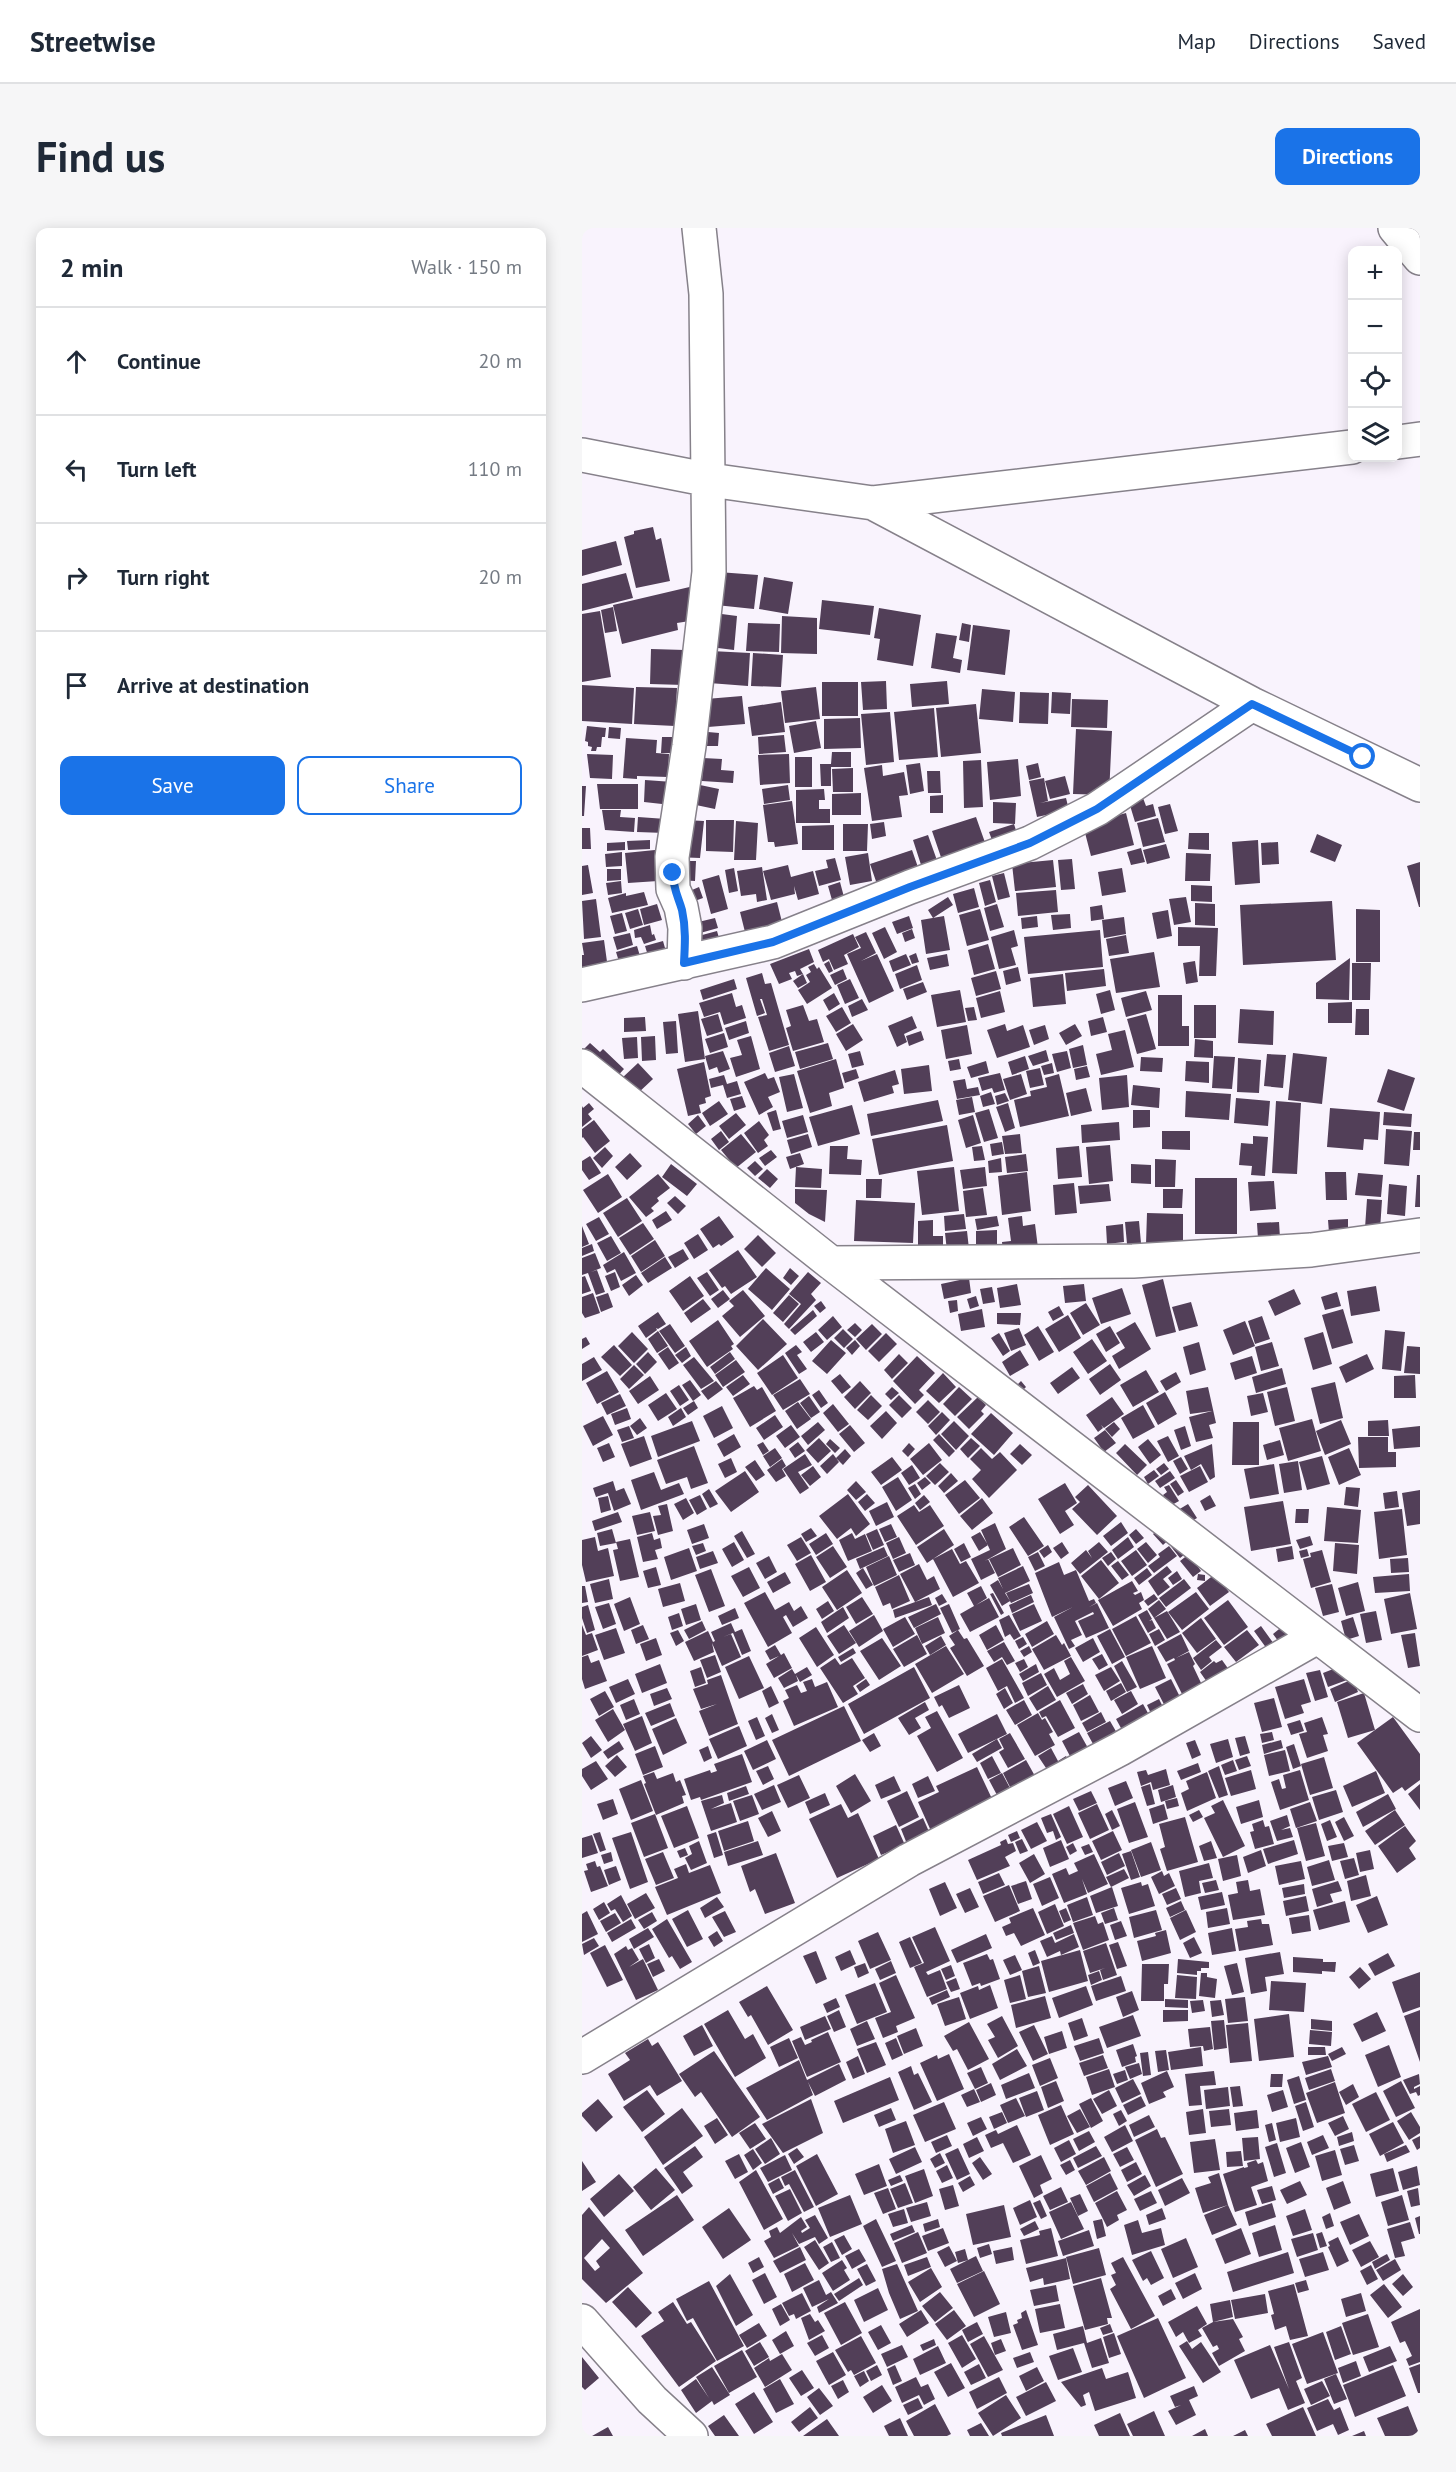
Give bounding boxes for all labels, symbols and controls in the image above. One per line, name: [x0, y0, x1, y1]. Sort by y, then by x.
text: Streetwise: [30, 23, 156, 60]
text: Map: [1177, 28, 1216, 55]
text: Directions: [1249, 28, 1340, 55]
text: Saved: [1373, 28, 1426, 55]
button: Directions: [1275, 128, 1420, 185]
text: Find us: [36, 129, 165, 184]
map controls: [1348, 246, 1402, 462]
button: +: [1348, 246, 1402, 300]
text: 2 min: [60, 251, 123, 284]
text: Walk · 150 m: [411, 254, 522, 280]
button: −: [1348, 300, 1402, 354]
icon: ahead: [60, 345, 93, 378]
text: Continue: [117, 347, 201, 375]
text: 20 m: [479, 348, 522, 374]
button: locate: [1348, 354, 1402, 408]
button: layers: [1348, 408, 1402, 462]
icon: left: [60, 453, 93, 486]
text: Turn left: [117, 455, 197, 483]
text: 110 m: [468, 456, 522, 482]
icon: right: [60, 561, 93, 594]
text: Turn right: [117, 563, 209, 591]
text: 20 m: [479, 564, 522, 590]
icon: arrive: [60, 669, 93, 702]
text: Arrive at destination: [117, 671, 309, 699]
route start: [1349, 743, 1375, 769]
button: Save: [60, 756, 285, 815]
button: Share: [297, 756, 522, 815]
route end: [659, 859, 685, 885]

